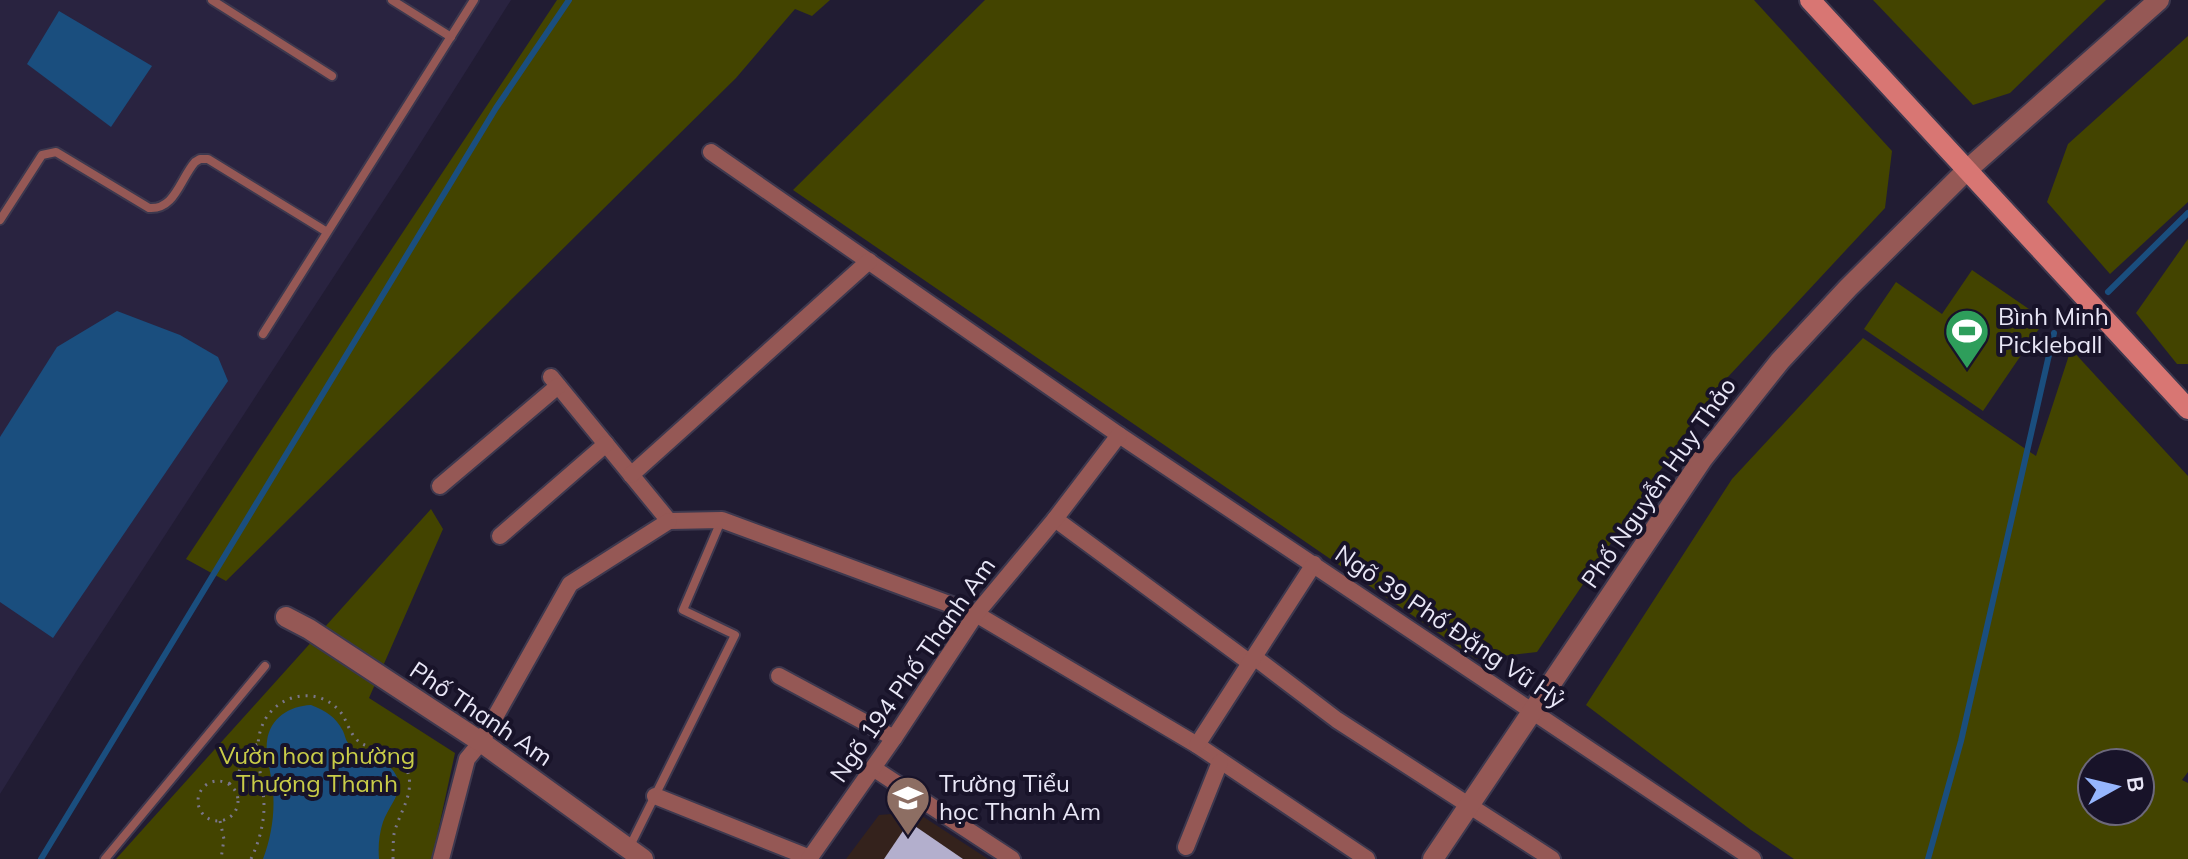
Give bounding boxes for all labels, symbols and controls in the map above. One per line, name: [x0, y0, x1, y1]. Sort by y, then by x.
place label: Bình Minh Pickleball: [1998, 301, 2109, 359]
sports icon: Bình Minh Pickleball: [1943, 307, 1991, 370]
street label: Phố Nguyễn Huy Thảo: [1574, 372, 1742, 593]
street label: Ngõ 39 Phố Đặng Vũ Hỷ: [1330, 538, 1571, 715]
street label: Ngõ 194 Phố Thanh Am: [823, 551, 1001, 788]
street label: Phố Thanh Am: [404, 654, 559, 772]
park label: Vườn hoa phường Thượng Thanh: [219, 740, 415, 798]
north arrow: [2076, 747, 2156, 827]
place label: Trường Tiểu học Thanh Am: [939, 768, 1101, 826]
school or university icon: Trường Tiểu học Thanh Am: [884, 774, 932, 837]
text: B: [2121, 775, 2151, 794]

